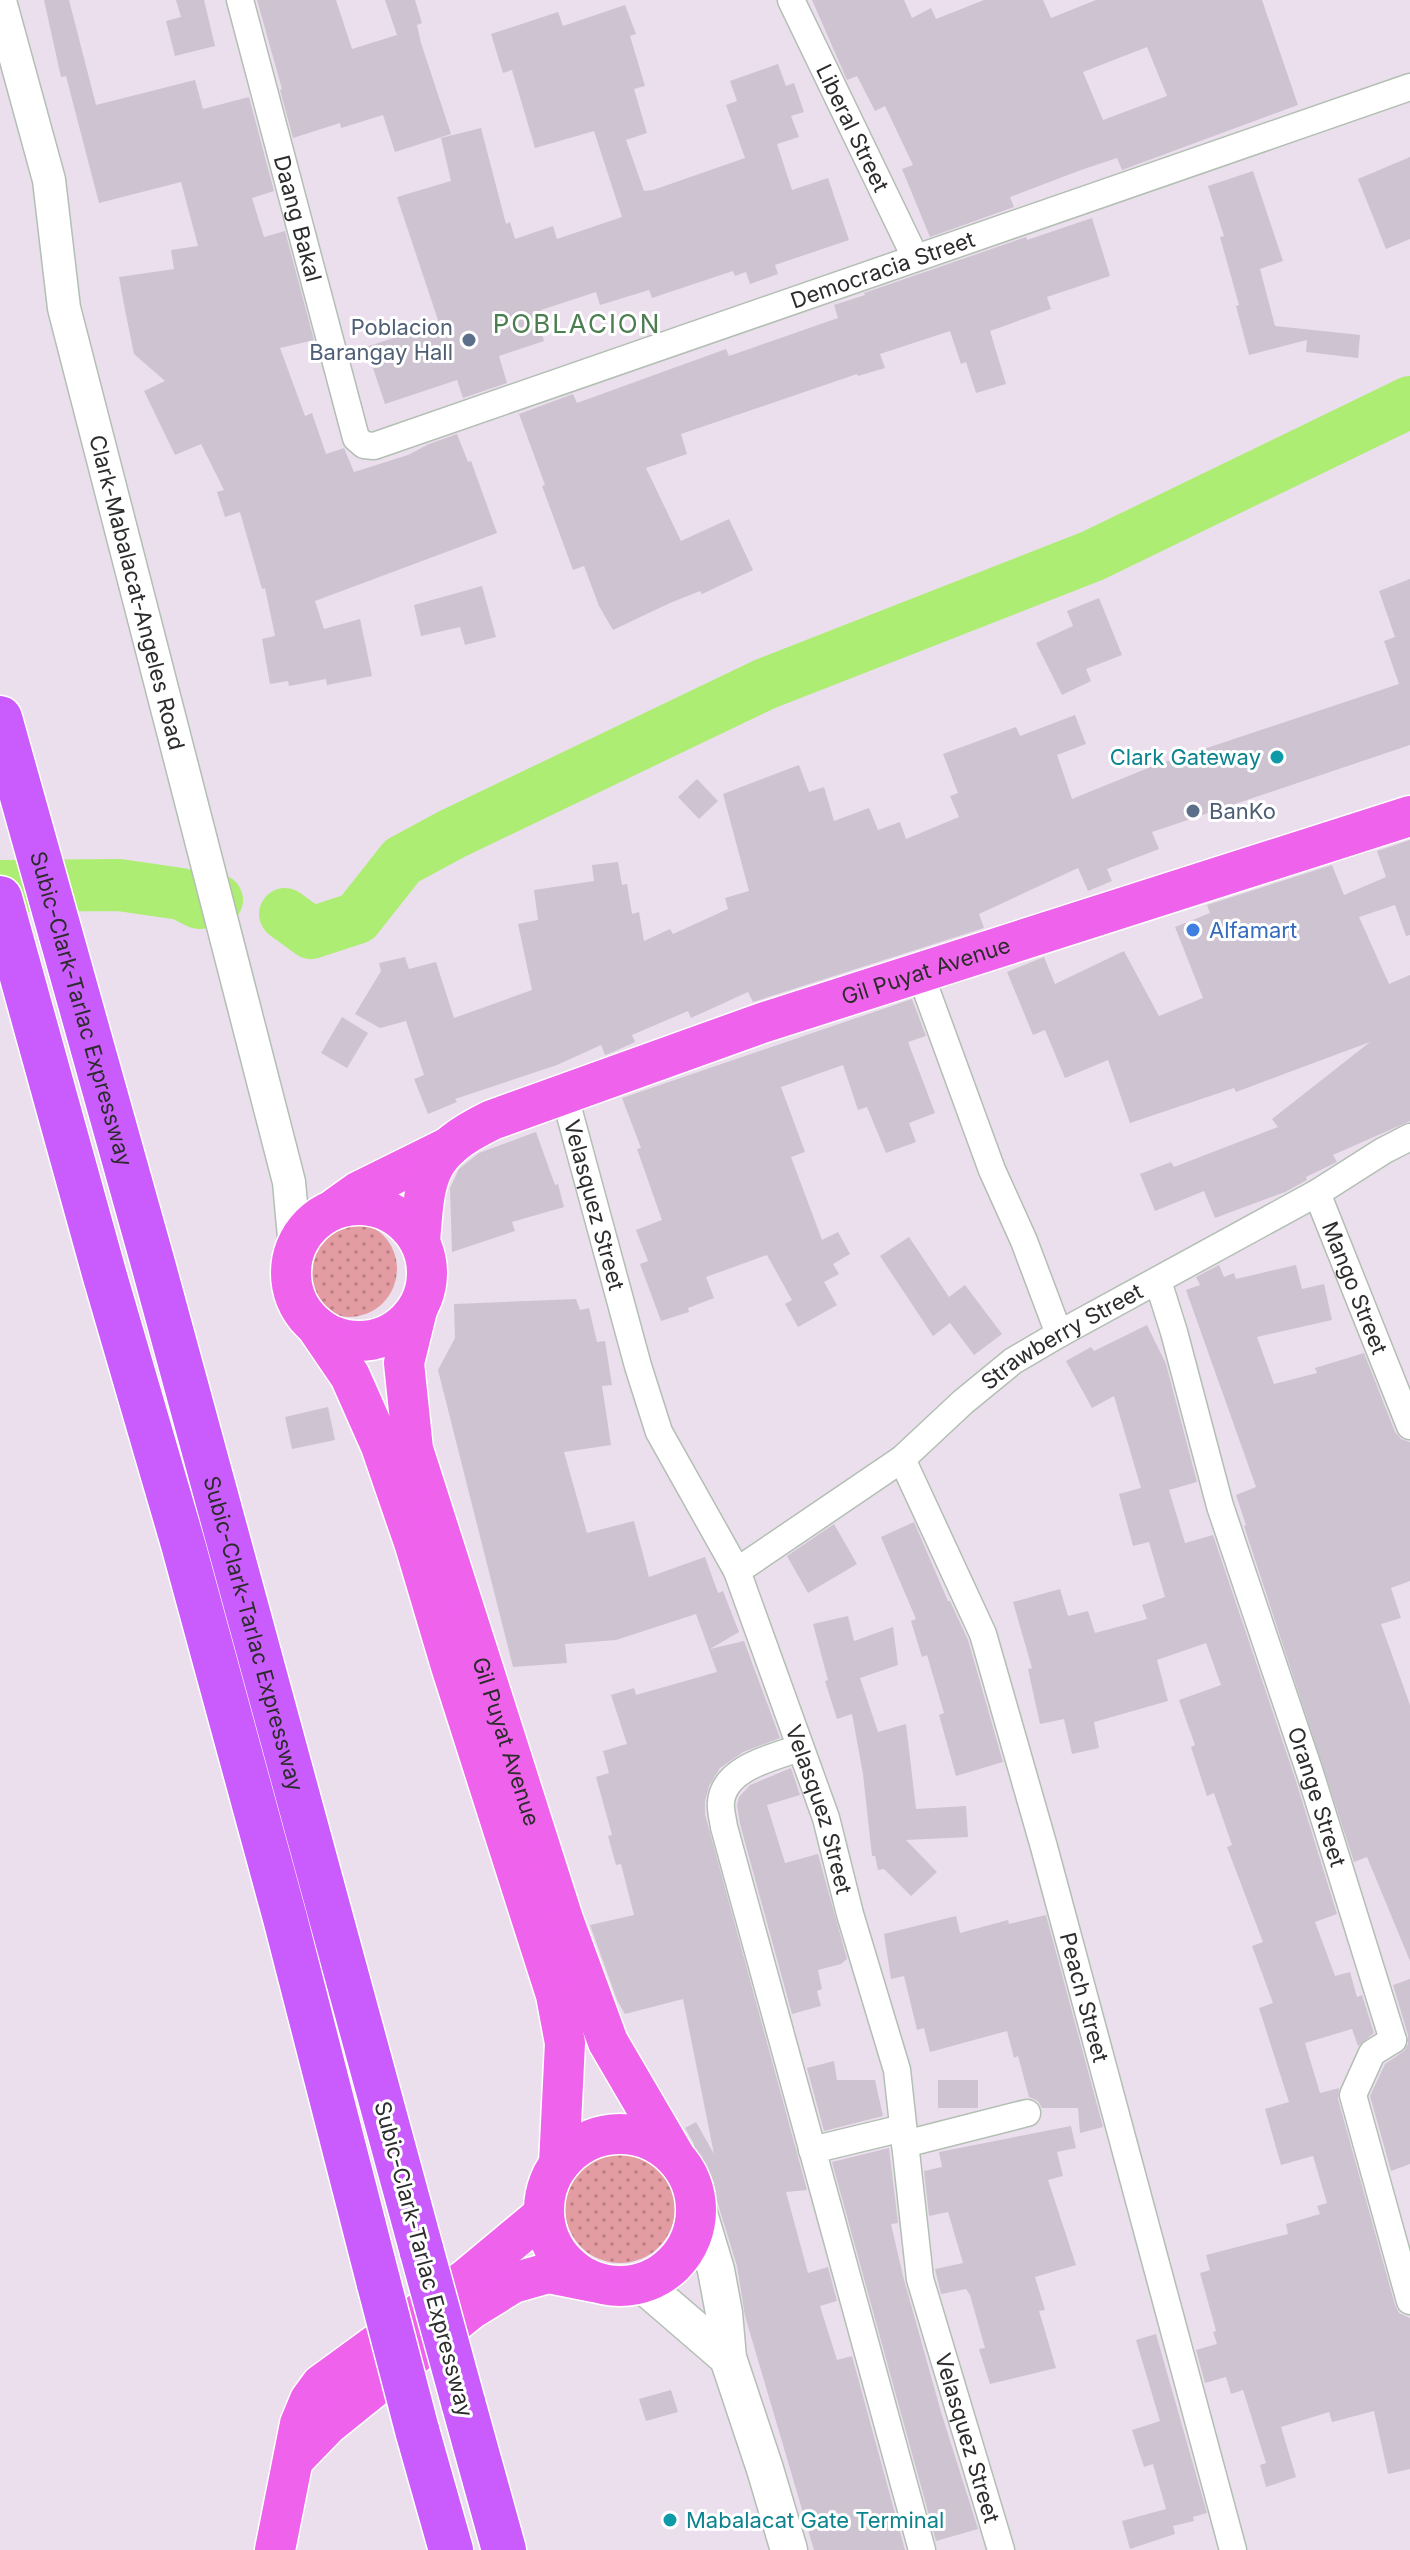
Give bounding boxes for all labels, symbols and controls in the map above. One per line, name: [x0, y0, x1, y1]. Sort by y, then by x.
street label: Liberal Street: [811, 60, 894, 196]
street label: Daang Bakal: [269, 152, 327, 285]
street label: Democracia Street: [787, 226, 978, 314]
district label: POBLACION: [493, 308, 661, 339]
place label: Poblacion Barangay Hall: [309, 314, 453, 365]
marker: Poblacion Barangay Hall: [460, 331, 478, 349]
street label: Clark-Mabalacat-Angeles Road: [84, 432, 190, 753]
place label: Clark Gateway: [1110, 744, 1261, 770]
marker: Clark Gateway: [1268, 748, 1286, 766]
place label: BanKo: [1209, 798, 1276, 824]
marker: BanKo: [1184, 802, 1202, 820]
street label: Subic-Clark-Tarlac Expressway: [25, 848, 138, 1169]
place label: Alfamart: [1209, 917, 1297, 943]
marker: Alfamart: [1184, 921, 1202, 939]
street label: Gil Puyat Avenue: [838, 932, 1013, 1010]
street label: Velasquez Street: [559, 1117, 630, 1293]
street label: Mango Street: [1317, 1218, 1393, 1358]
street label: Strawberry Street: [976, 1278, 1147, 1395]
street label: Subic-Clark-Tarlac Expressway: [198, 1473, 309, 1794]
street label: Gil Puyat Avenue: [467, 1654, 545, 1829]
street label: Velasquez Street: [781, 1722, 857, 1897]
street label: Orange Street: [1282, 1724, 1351, 1870]
street label: Peach Street: [1055, 1930, 1114, 2065]
street label: Subic-Clark-Tarlac Expressway: [369, 2098, 479, 2420]
street label: Velasquez Street: [930, 2350, 1005, 2526]
place label: Mabalacat Gate Terminal: [686, 2507, 944, 2533]
marker: Mabalacat Gate Terminal: [661, 2511, 679, 2529]

